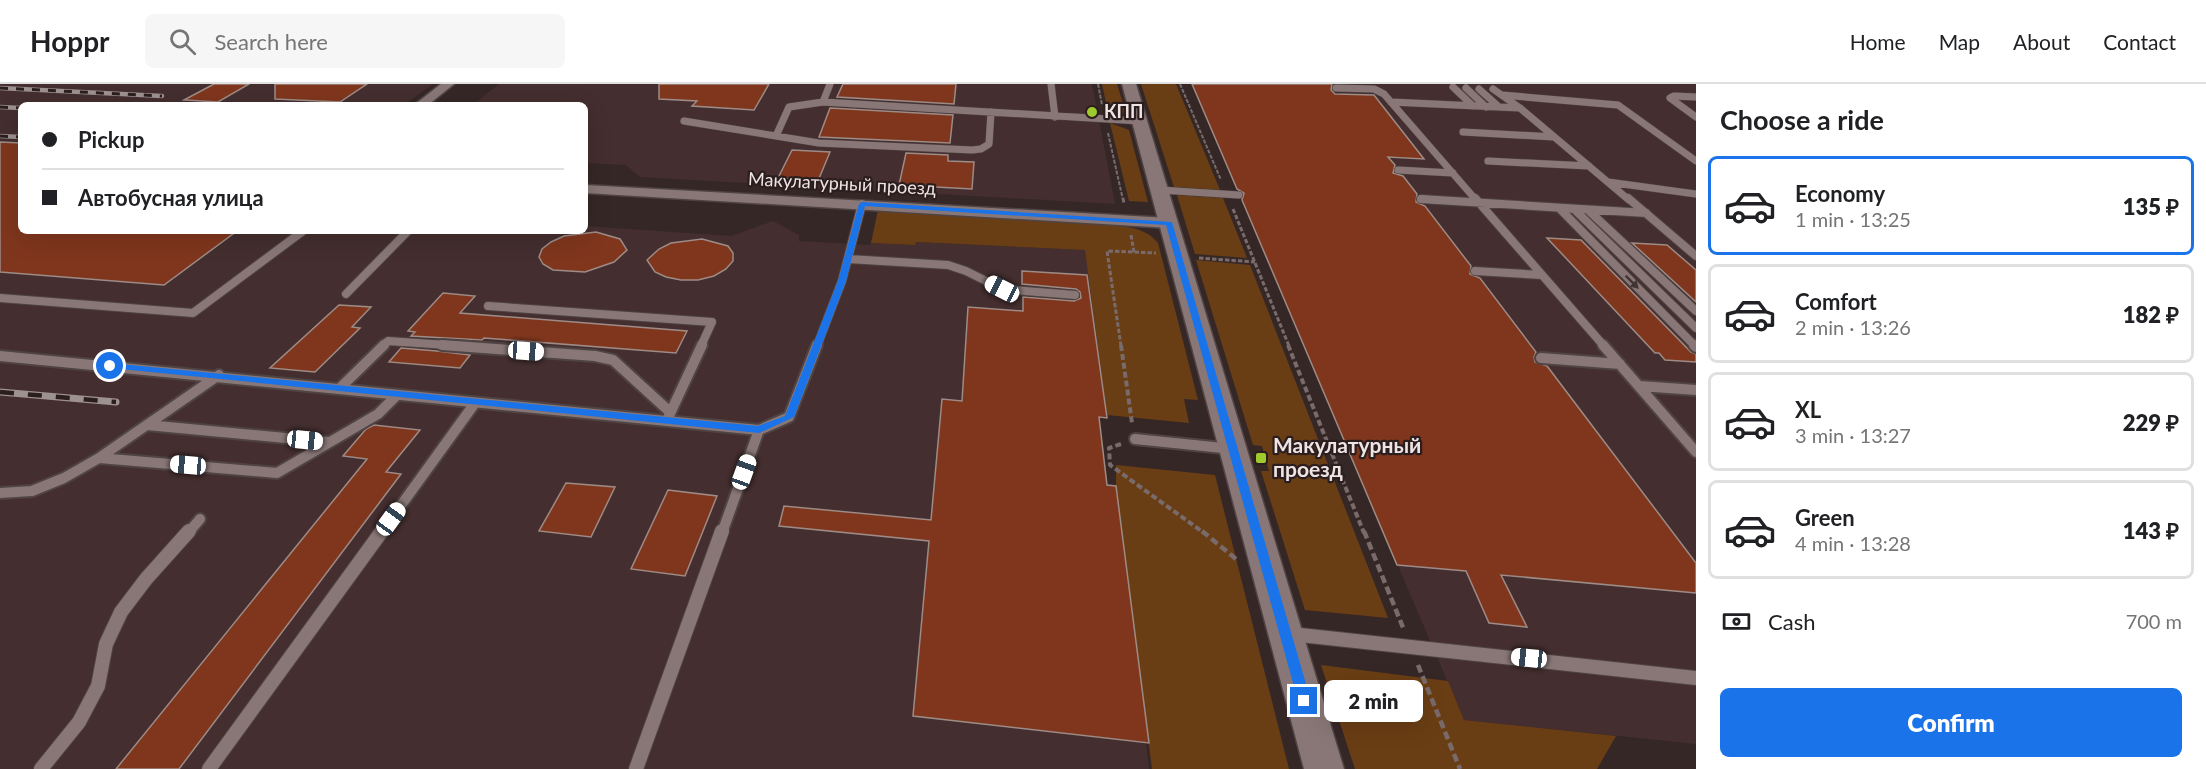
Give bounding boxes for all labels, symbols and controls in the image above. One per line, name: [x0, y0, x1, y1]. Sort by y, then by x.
search box: [145, 14, 565, 68]
text: Hoppr: [30, 24, 109, 58]
icon: search: [166, 25, 199, 58]
text: Search here: [214, 28, 328, 55]
text: Home: [1850, 29, 1906, 54]
text: Map: [1939, 29, 1980, 54]
text: About: [2013, 29, 2070, 54]
text: Contact: [2103, 29, 2176, 54]
place label: КПП: [1104, 100, 1143, 122]
text: Choose a ride: [1720, 103, 1884, 136]
marker: КПП: [1085, 105, 1099, 119]
text: Pickup: [78, 126, 144, 153]
street label: Макулатурный проезд: [748, 167, 937, 199]
icon: car: [1723, 179, 1777, 233]
text: Economy: [1795, 180, 1885, 207]
text: Автобусная улица: [78, 184, 264, 211]
text: 135 ₽: [2123, 193, 2179, 220]
text: 1 min · 13:25: [1795, 207, 1911, 231]
car: [982, 273, 1022, 305]
one-way arrow: [1624, 274, 1638, 288]
icon: car: [1723, 287, 1777, 341]
text: Comfort: [1795, 288, 1877, 315]
text: 182 ₽: [2123, 301, 2179, 328]
text: 2 min · 13:26: [1795, 315, 1911, 339]
car: [507, 341, 545, 361]
route start: [96, 352, 123, 379]
icon: car: [1723, 395, 1777, 449]
text: XL: [1795, 396, 1821, 423]
text: 229 ₽: [2123, 409, 2179, 436]
text: 3 min · 13:27: [1795, 423, 1911, 447]
car: [286, 429, 324, 451]
place label: Макулатурный проезд: [1273, 432, 1421, 481]
marker: Макулатурный проезд: [1254, 451, 1268, 465]
car: [729, 452, 759, 492]
car: [169, 454, 207, 476]
car: [373, 499, 409, 539]
icon: car: [1723, 503, 1777, 557]
text: Green: [1795, 504, 1855, 531]
text: 143 ₽: [2123, 517, 2179, 544]
text: 4 min · 13:28: [1795, 531, 1911, 555]
icon: cash: [1720, 605, 1753, 638]
text: Cash: [1768, 608, 1815, 635]
text: 700 m: [2126, 609, 2182, 633]
car: [1510, 647, 1548, 669]
callout: 2 min: [1325, 680, 1424, 722]
route end: [1290, 687, 1317, 714]
button: Confirm: [1720, 688, 2182, 757]
text: 2 min: [1349, 689, 1398, 713]

